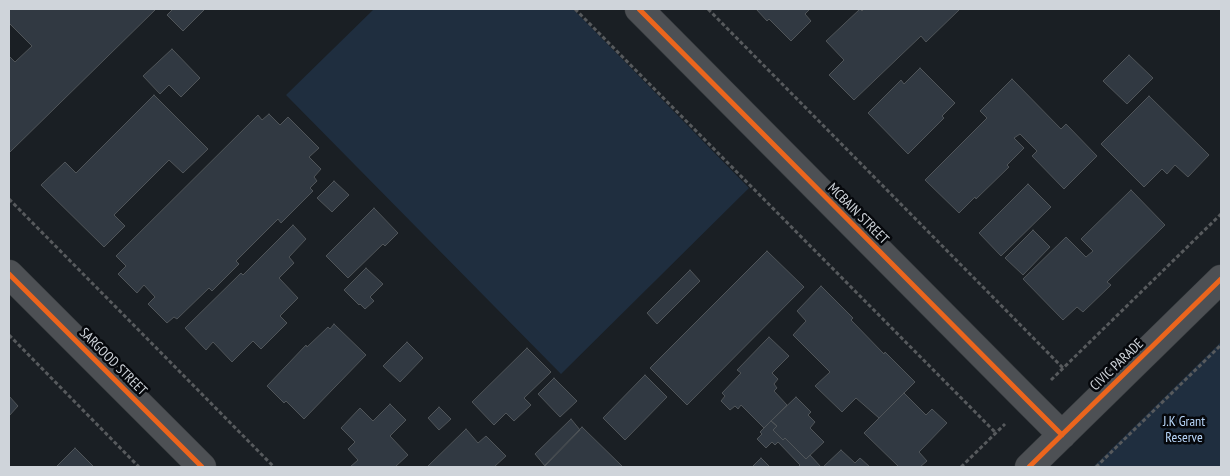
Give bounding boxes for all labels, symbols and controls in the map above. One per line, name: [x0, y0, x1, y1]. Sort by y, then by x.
street label: MCBAIN STREET: [824, 180, 892, 248]
street label: SARGOOD STREET: [76, 325, 150, 399]
street label: CIVIC PARADE: [1087, 336, 1147, 394]
park label: J.K Grant Reserve: [1163, 414, 1205, 447]

